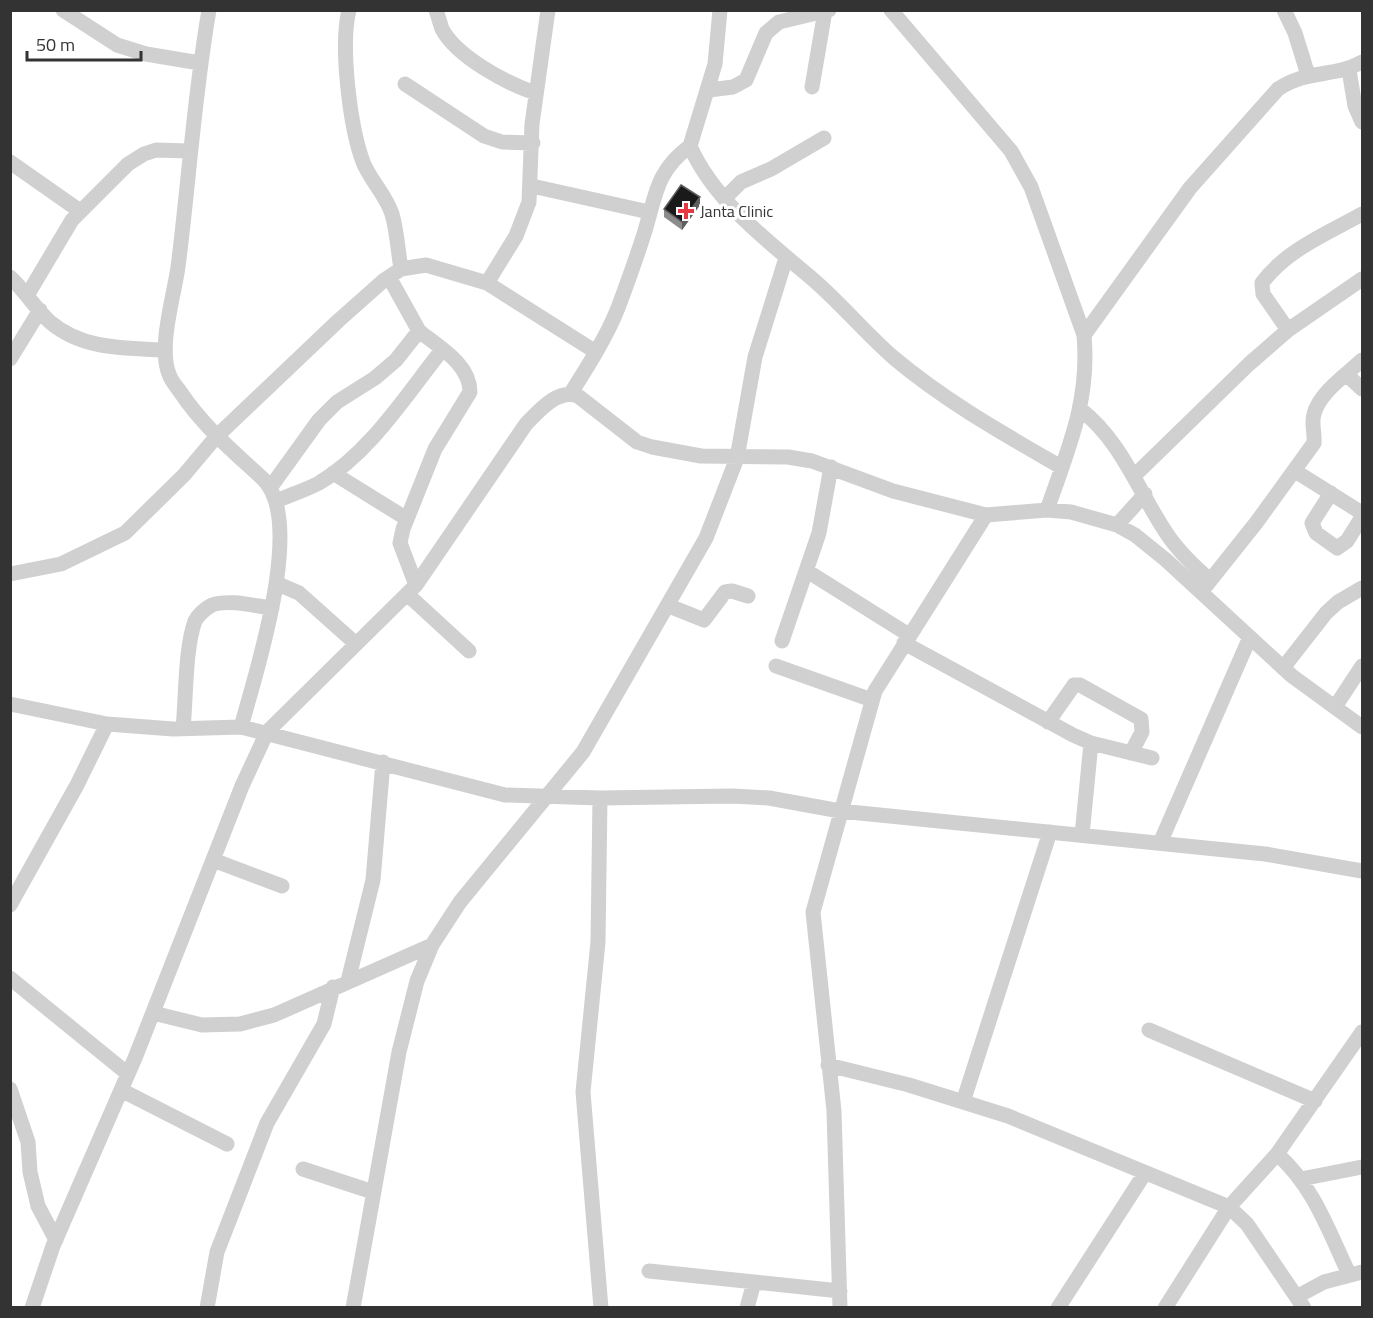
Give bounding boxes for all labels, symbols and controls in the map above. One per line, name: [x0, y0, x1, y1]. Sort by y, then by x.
scale bar: [27, 24, 141, 62]
text: 50 m: [36, 31, 75, 58]
place label: Janta Clinic: [700, 199, 773, 223]
marker: Janta Clinic: [677, 202, 695, 220]

